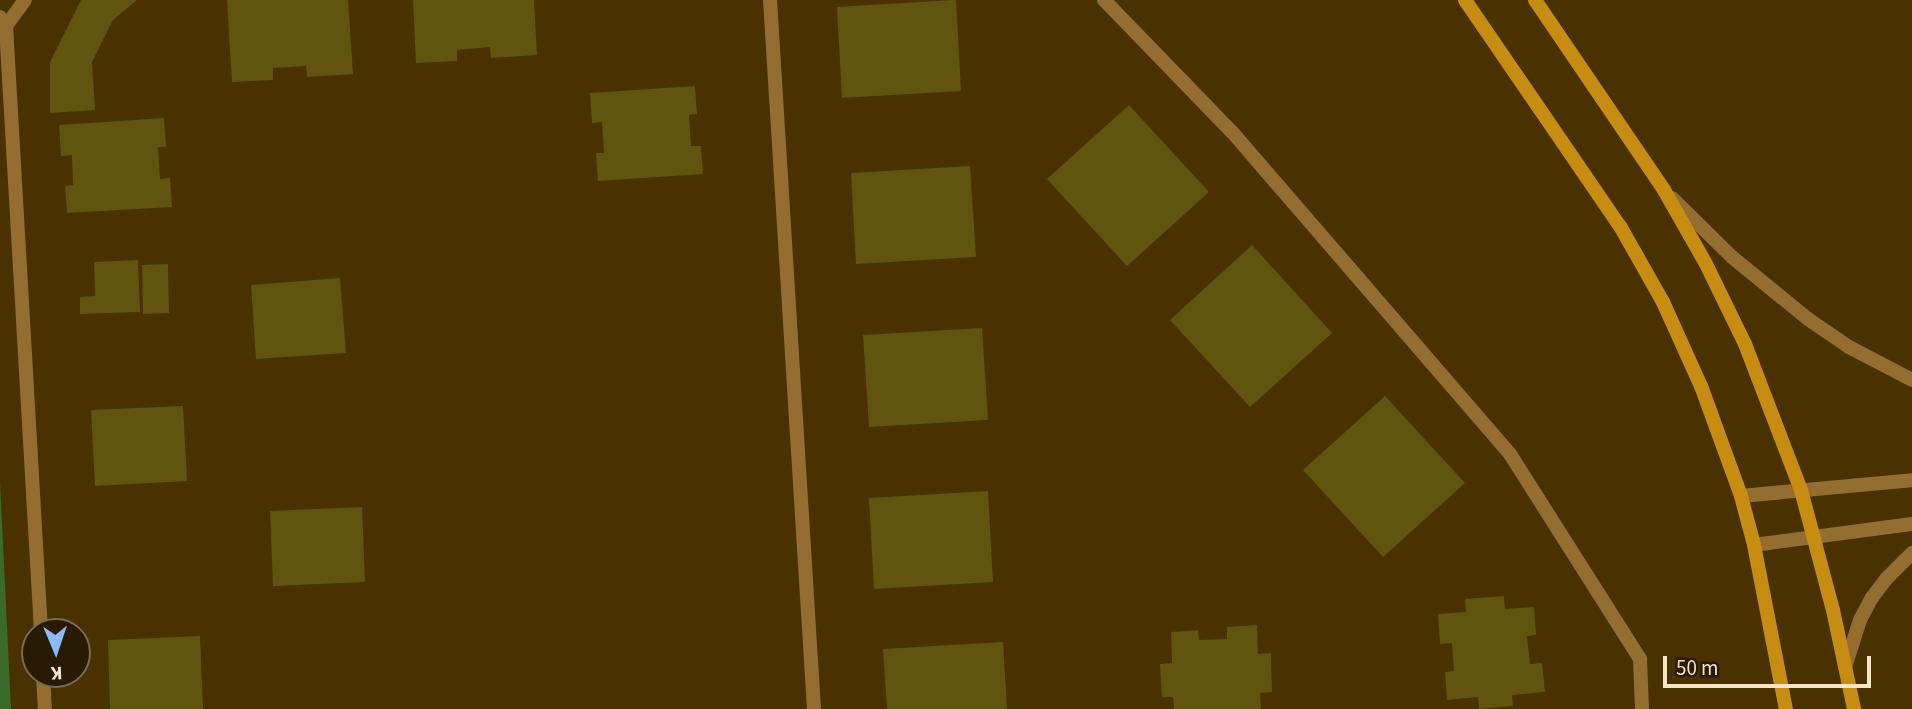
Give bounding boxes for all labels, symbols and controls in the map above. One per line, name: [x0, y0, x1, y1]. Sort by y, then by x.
north arrow: [21, 618, 91, 688]
scale bar: [1667, 642, 1875, 686]
text: 50 m: [1676, 653, 1718, 683]
text: K: [50, 659, 63, 686]

